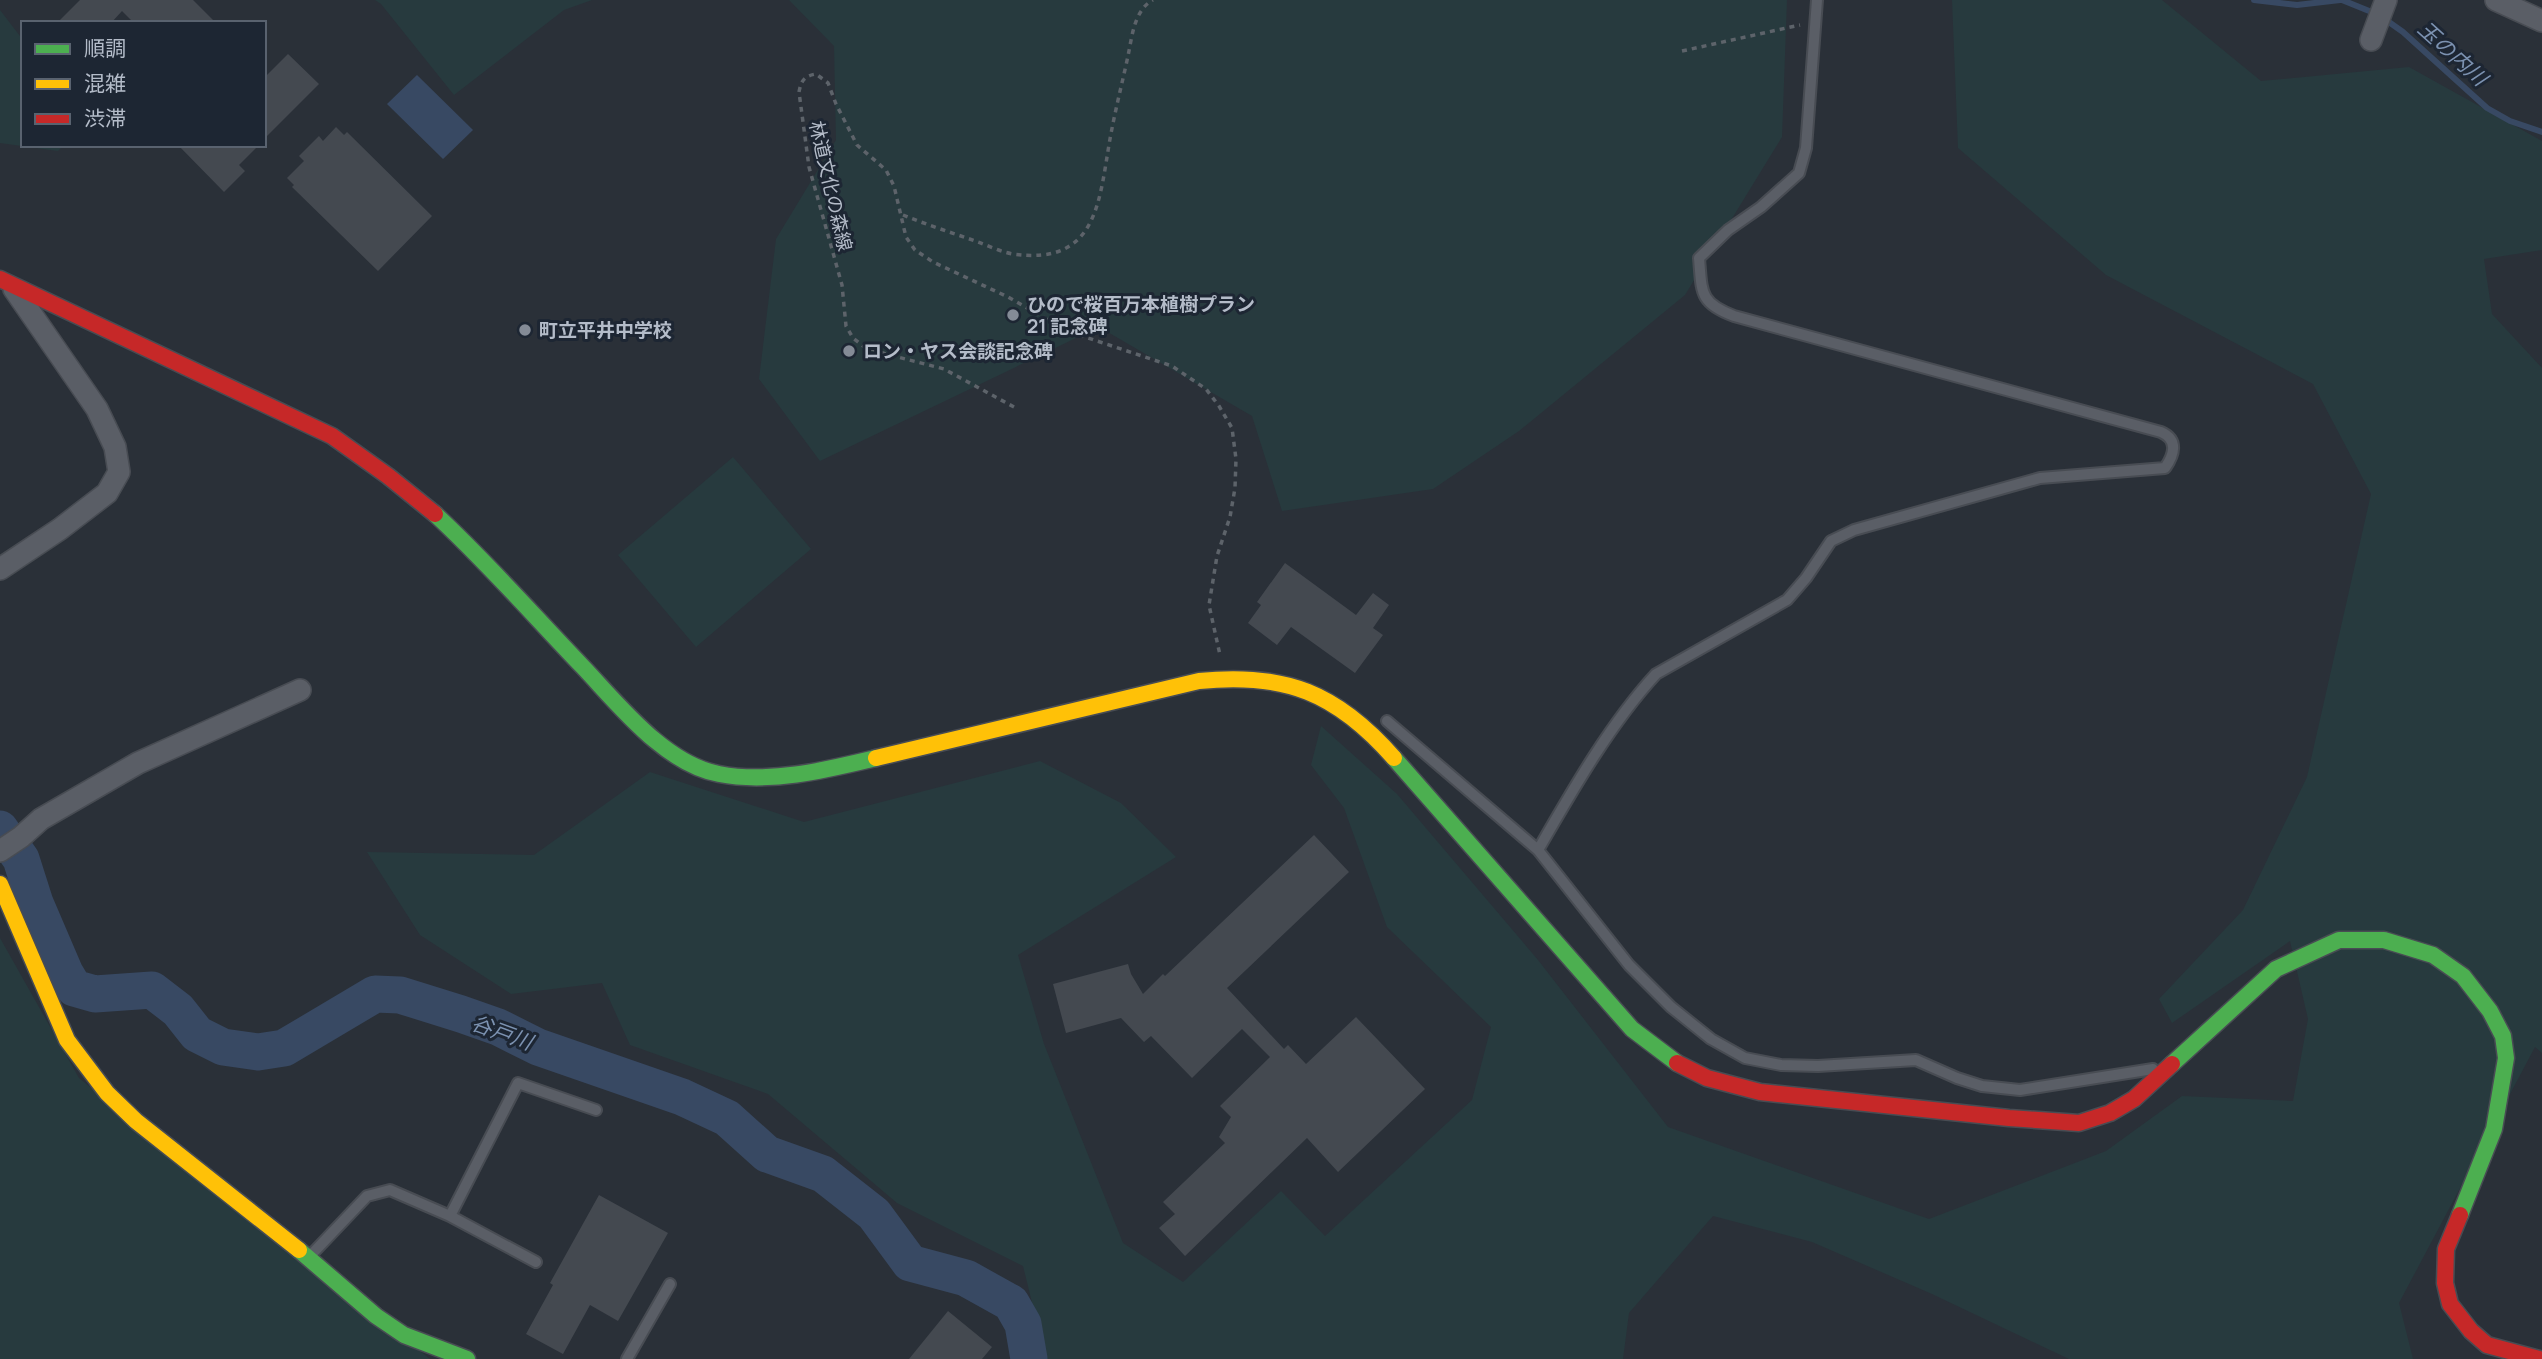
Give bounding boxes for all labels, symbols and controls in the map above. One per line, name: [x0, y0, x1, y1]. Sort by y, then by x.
water label: 玉の内川: [2412, 14, 2495, 93]
legend: [21, 21, 266, 147]
text: 順調: [84, 34, 126, 62]
text: 混雑: [84, 69, 126, 97]
text: 渋滞: [84, 104, 126, 132]
street label: 林道文化の森線: [803, 118, 859, 254]
place label: ひので桜百万本植樹プラン 21 記念碑: [1027, 291, 1255, 339]
marker: ひので桜百万本植樹プラン 21 記念碑: [1005, 307, 1021, 323]
place label: 町立平井中学校: [539, 317, 672, 343]
marker: 町立平井中学校: [517, 322, 533, 338]
place label: ロン・ヤス会談記念碑: [863, 338, 1053, 364]
marker: ロン・ヤス会談記念碑: [841, 343, 857, 359]
water label: 谷戸川: [468, 1008, 538, 1057]

